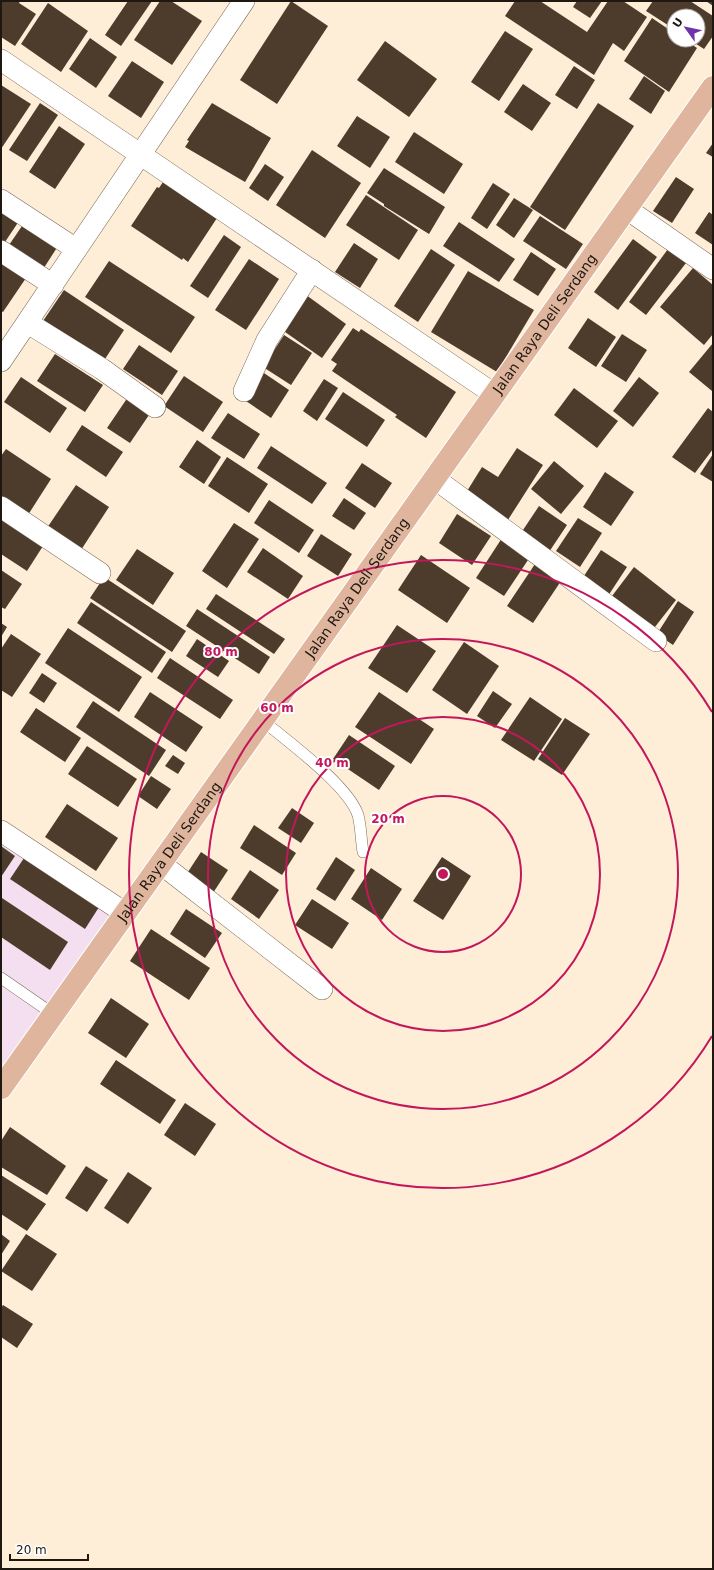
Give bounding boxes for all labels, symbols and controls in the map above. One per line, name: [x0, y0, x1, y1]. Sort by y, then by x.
north arrow: [666, 8, 706, 48]
text: U: [670, 16, 686, 30]
street label: Jalan Raya Deli Serdang: [489, 251, 600, 397]
street label: Jalan Raya Deli Serdang: [301, 515, 412, 661]
text: 80 m: [204, 645, 238, 659]
text: 60 m: [260, 701, 294, 715]
text: 40 m: [315, 756, 349, 770]
street label: Jalan Raya Deli Serdang: [113, 779, 224, 926]
text: 20 m: [371, 812, 405, 826]
centre of rings: [436, 867, 450, 881]
scale bar: [10, 1536, 88, 1562]
text: 20 m: [16, 1543, 47, 1557]

